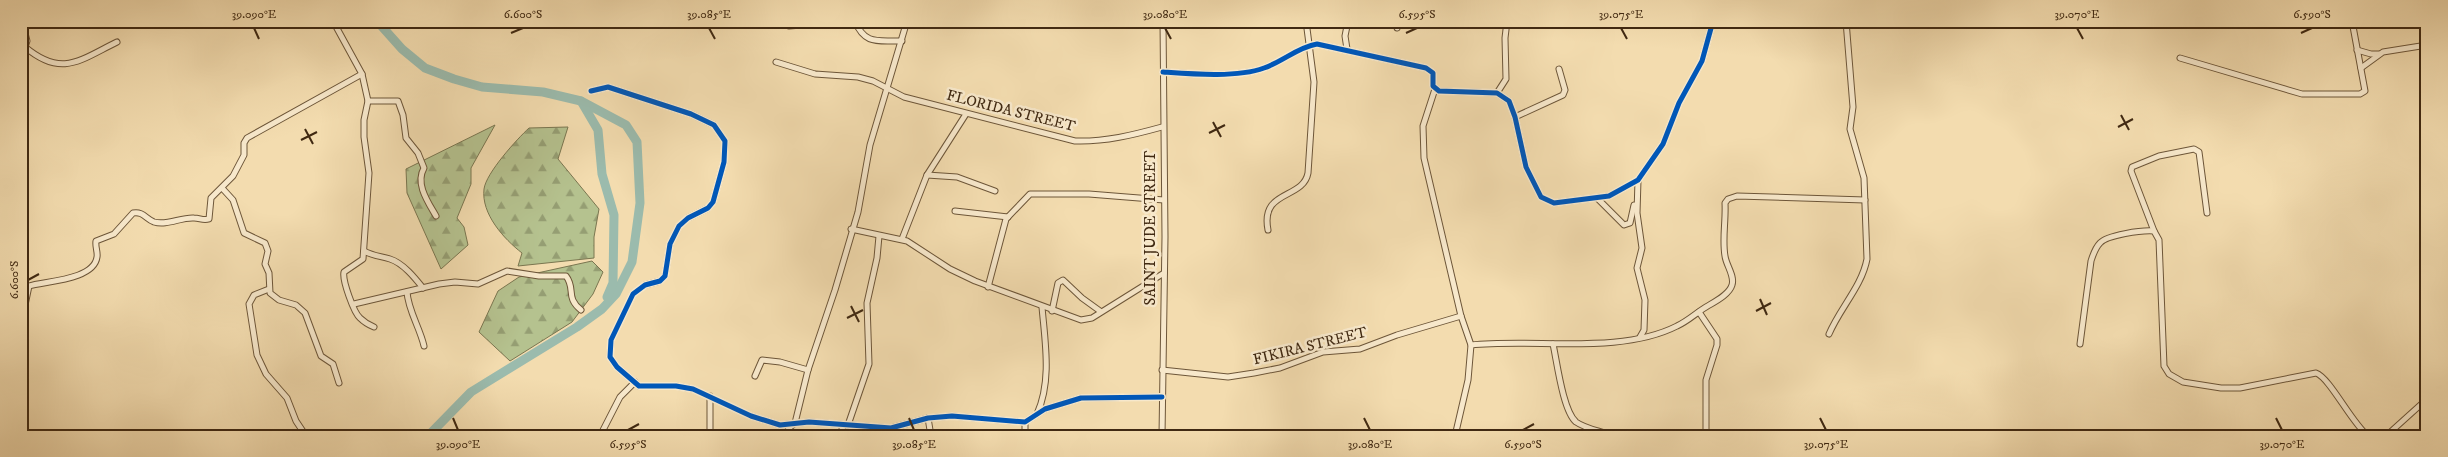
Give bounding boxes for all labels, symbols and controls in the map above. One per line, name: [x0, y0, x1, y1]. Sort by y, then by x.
text: 39.090°E: [232, 7, 277, 22]
text: 6.600°S: [504, 7, 542, 22]
text: 39.085°E: [687, 7, 732, 22]
text: 39.080°E: [1143, 7, 1188, 22]
text: 6.595°S: [1399, 7, 1436, 22]
text: 39.075°E: [1599, 7, 1644, 22]
text: 39.070°E: [2055, 7, 2100, 22]
text: 6.590°S: [2293, 7, 2331, 22]
street label: FLORIDA STREET: [945, 86, 1078, 136]
street label: SAINT JUDE STREET: [1141, 150, 1160, 305]
text: 6.600°S: [7, 261, 22, 299]
street label: FIKIRA STREET: [1251, 323, 1370, 369]
text: 39.090°E: [436, 437, 481, 452]
text: 6.595°S: [610, 437, 647, 452]
text: 39.085°E: [892, 437, 937, 452]
text: 39.080°E: [1348, 437, 1393, 452]
text: 6.590°S: [1504, 437, 1542, 452]
text: 39.075°E: [1804, 437, 1849, 452]
text: 39.070°E: [2260, 437, 2305, 452]

